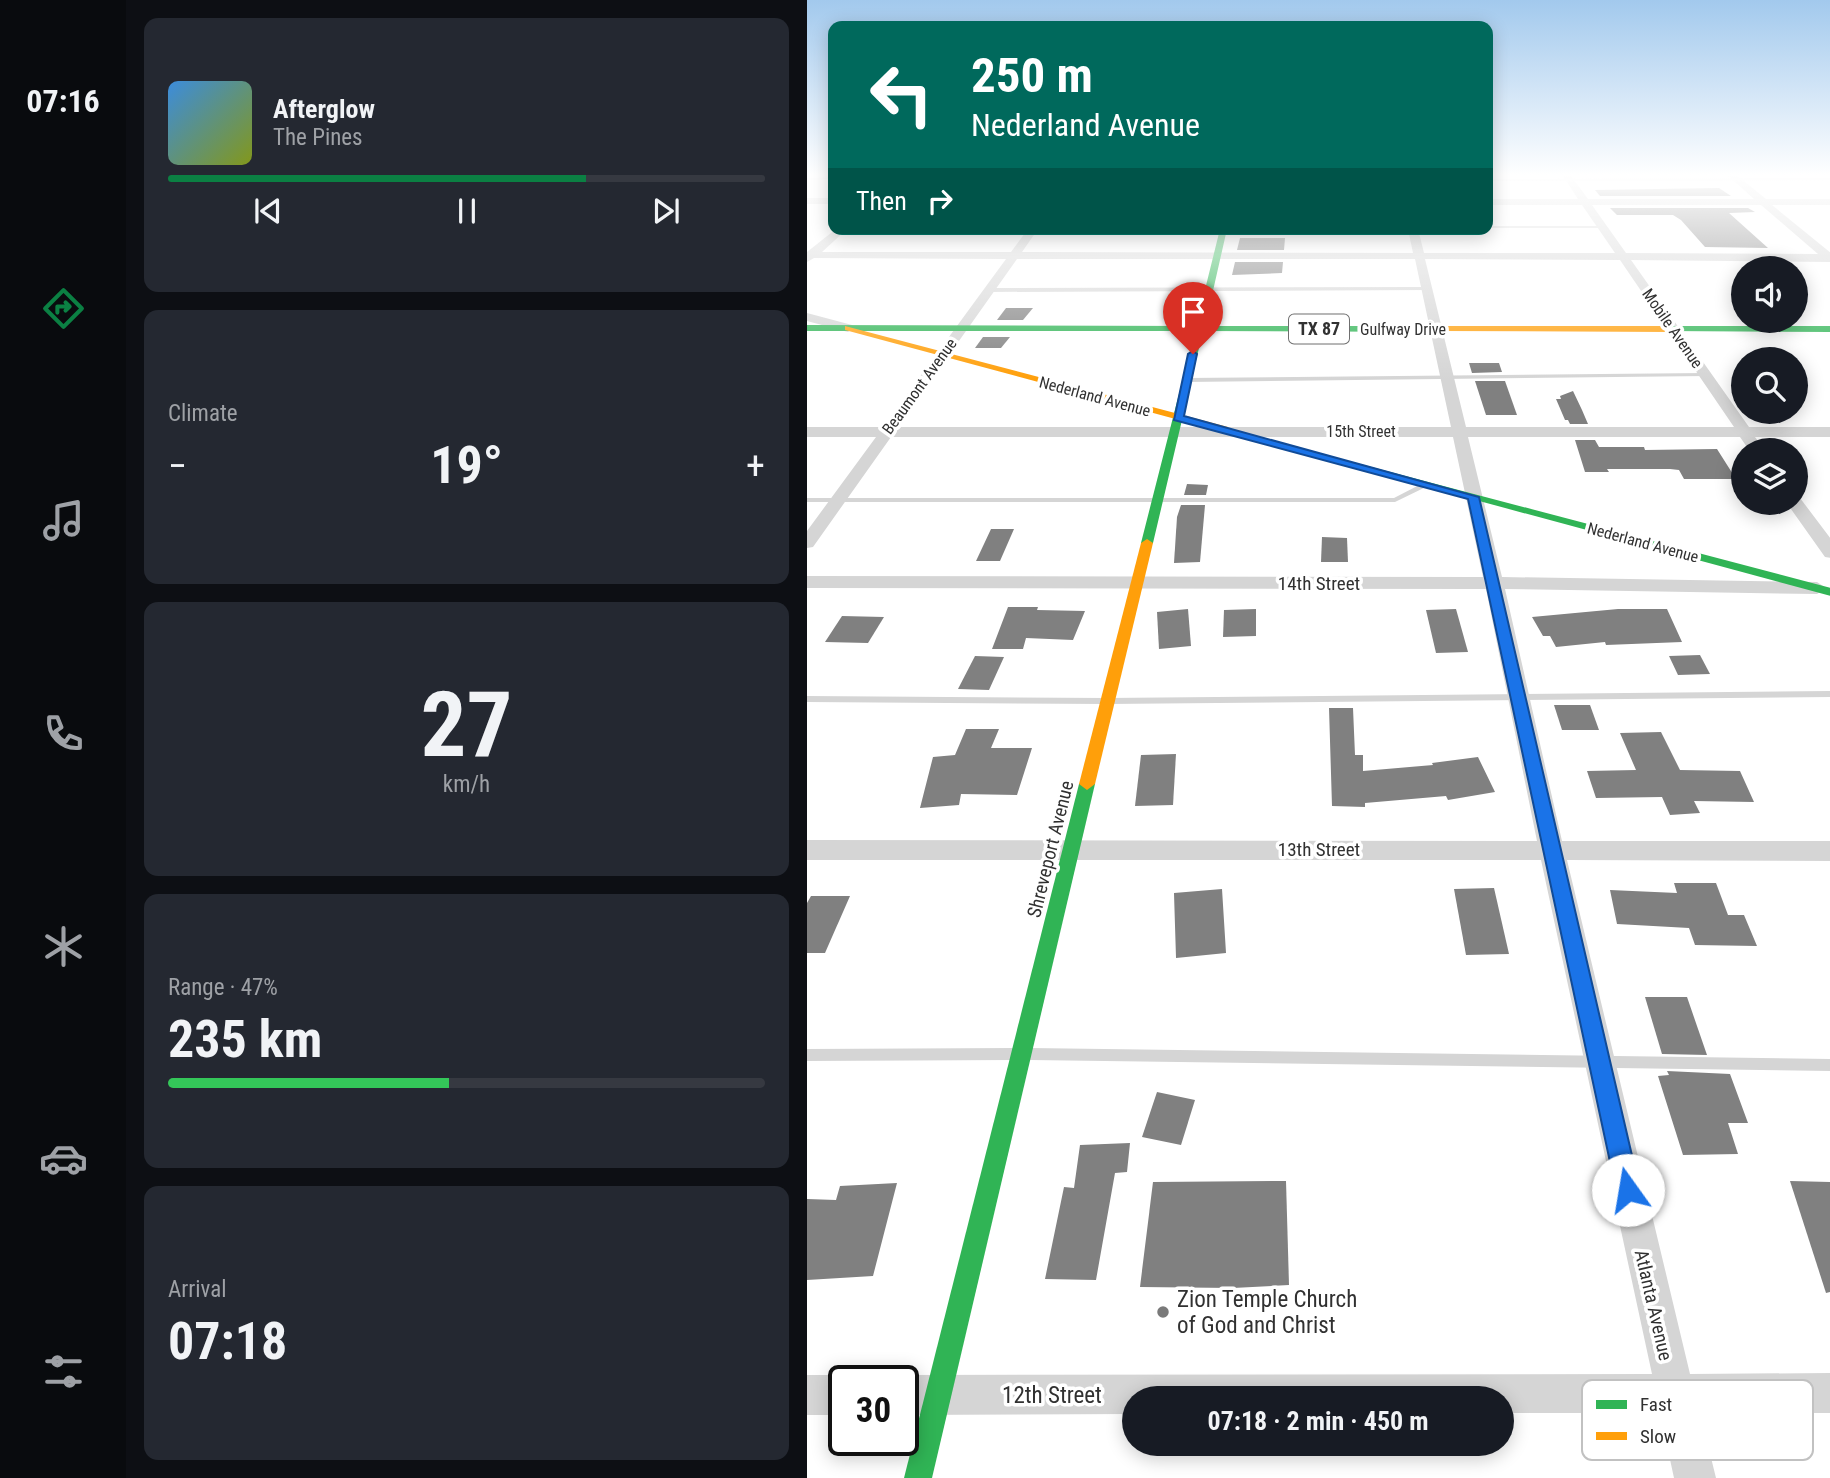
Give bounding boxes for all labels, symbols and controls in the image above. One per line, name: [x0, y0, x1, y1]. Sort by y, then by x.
text: 250 m: [971, 47, 1093, 104]
icon: left: [856, 49, 947, 140]
text: 07:16: [26, 82, 100, 120]
text: Afterglow: [273, 94, 375, 124]
text: Nederland Avenue: [971, 106, 1200, 144]
text: The Pines: [273, 124, 363, 151]
icon: right: [921, 182, 959, 220]
text: Then: [856, 186, 907, 216]
icon: previous: [249, 192, 287, 230]
icon: pause: [448, 192, 486, 230]
icon: next: [647, 192, 685, 230]
map controls: [1731, 256, 1808, 515]
button: sound: [1731, 256, 1808, 333]
pin: [1163, 282, 1223, 354]
icon: directions: [39, 284, 88, 333]
street label: Mobile Avenue: [1638, 285, 1707, 372]
icon: arrive: [1174, 293, 1212, 331]
road number: TX 87: [1289, 314, 1349, 344]
street label: Gulfway Drive: [1360, 320, 1446, 339]
street label: Beaumont Avenue: [878, 335, 961, 438]
button: search: [1731, 347, 1808, 424]
street label: Nederland Avenue: [1037, 372, 1153, 420]
text: Climate: [168, 400, 238, 427]
street label: 15th Street: [1326, 422, 1396, 441]
text: 19°: [430, 435, 503, 496]
button: layers: [1731, 438, 1808, 515]
text: −: [168, 444, 187, 488]
text: +: [746, 444, 765, 488]
icon: music: [39, 496, 88, 545]
street label: Nederland Avenue: [1585, 518, 1701, 566]
street label: 14th Street: [1278, 572, 1360, 595]
text: 27: [421, 672, 512, 778]
icon: phone: [39, 709, 88, 758]
text: km/h: [443, 771, 490, 798]
street label: Shreveport Avenue: [1022, 778, 1079, 920]
street label: 13th Street: [1278, 838, 1360, 861]
icon: climate: [39, 922, 88, 971]
text: Range · 47%: [168, 974, 278, 1001]
text: 235 km: [168, 1009, 322, 1070]
icon: car: [39, 1134, 88, 1183]
position arrow: [1591, 1153, 1665, 1227]
street label: Atlanta Avenue: [1630, 1248, 1677, 1363]
text: Arrival: [168, 1276, 227, 1303]
place label: Zion Temple Church of God and Christ: [1177, 1286, 1357, 1339]
marker: Zion Temple Church of God and Christ: [1155, 1304, 1171, 1320]
text: 07:18: [168, 1311, 287, 1372]
icon: filters: [39, 1347, 88, 1396]
speed limit sign: 30: [828, 1365, 919, 1456]
legend: [1582, 1380, 1813, 1460]
street label: 12th Street: [1002, 1382, 1102, 1409]
text: Fast: [1640, 1393, 1672, 1416]
text: 07:18 · 2 min · 450 m: [1208, 1406, 1428, 1436]
text: Slow: [1640, 1425, 1676, 1448]

